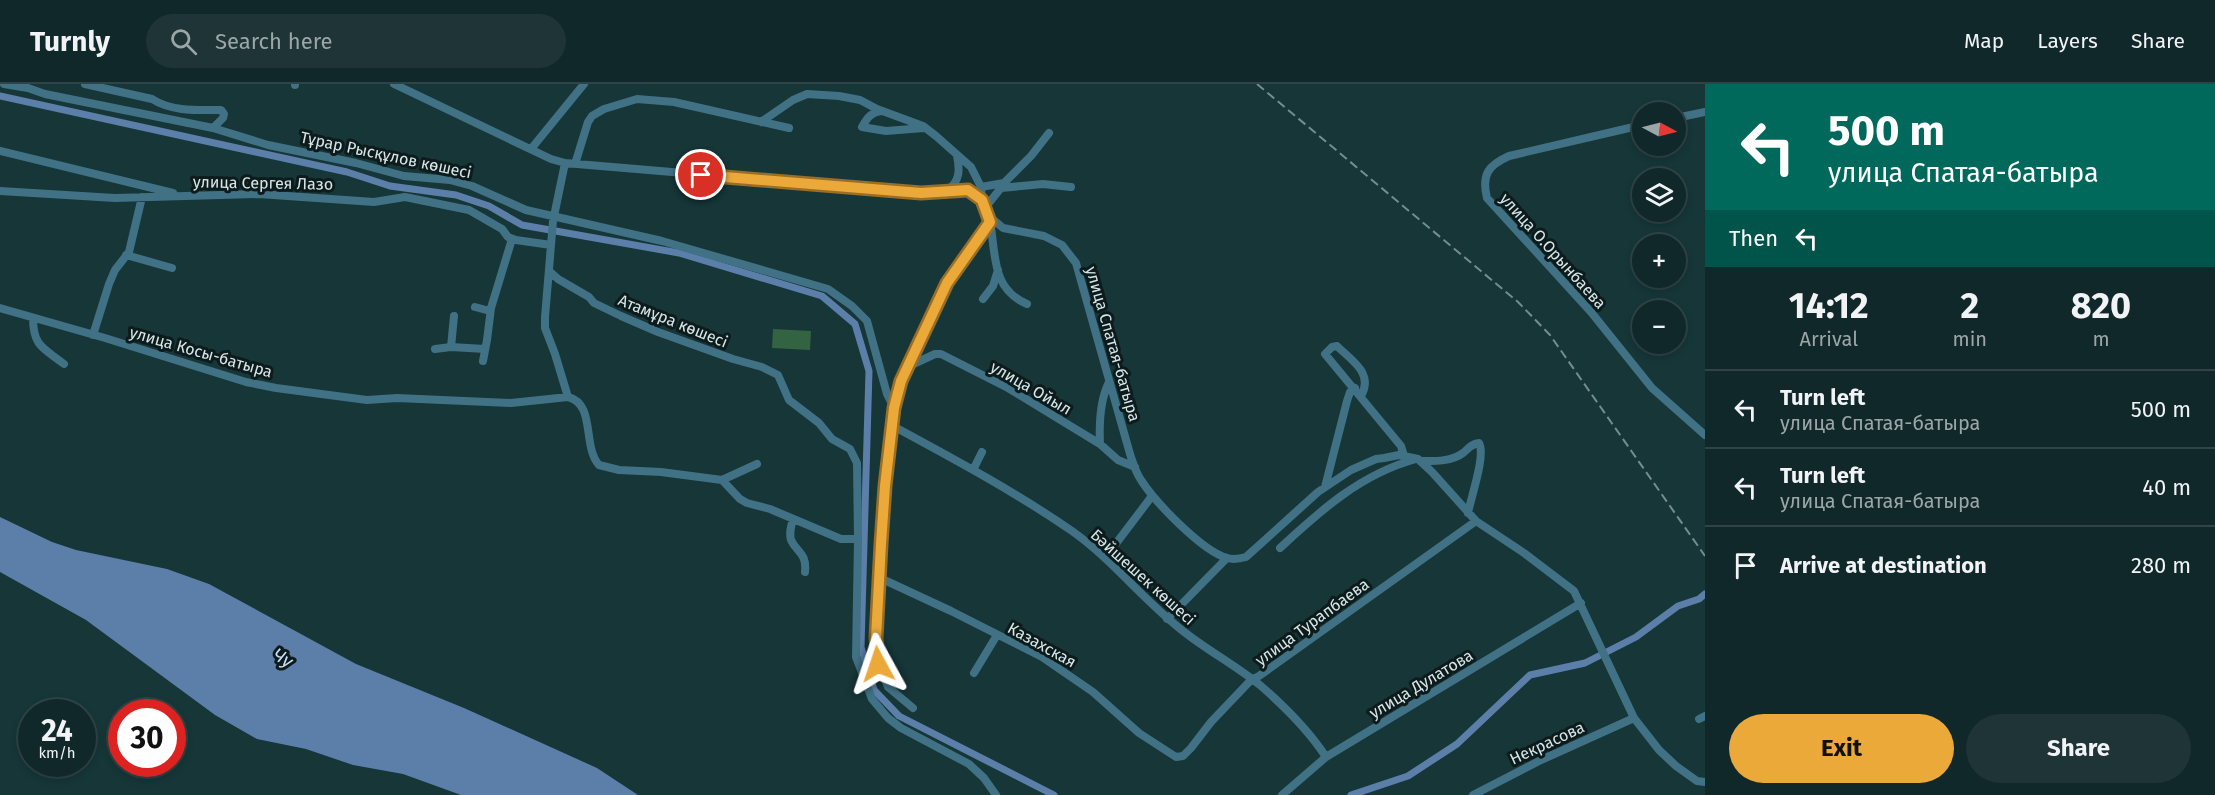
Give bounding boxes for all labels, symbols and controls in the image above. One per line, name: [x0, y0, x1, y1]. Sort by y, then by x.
search box: [146, 14, 566, 68]
text: Turnly: [30, 25, 110, 58]
icon: search: [167, 25, 200, 58]
text: Search here: [215, 28, 332, 55]
text: Map: [1964, 28, 2004, 54]
text: Layers: [2037, 28, 2098, 54]
text: Share: [2131, 28, 2185, 54]
north arrow: [1632, 102, 1686, 156]
map controls: [1632, 102, 1686, 354]
text: 500 m: [1828, 106, 1945, 156]
icon: left: [1729, 108, 1807, 186]
street label: Тұрар Рысқұлов көшесі: [299, 128, 473, 182]
pin: [675, 149, 726, 200]
text: улица Спатая-батыра: [1828, 157, 2099, 189]
icon: arrive: [684, 158, 717, 191]
button: layers: [1632, 168, 1686, 222]
street label: улица Сергея Лазо: [193, 172, 333, 194]
street label: улица О.Орынбаева: [1496, 189, 1610, 313]
icon: left: [1790, 222, 1823, 255]
text: Then: [1729, 225, 1778, 252]
button: +: [1632, 234, 1686, 288]
street label: улица Спатая-батыра: [1082, 264, 1144, 424]
text: 14:12: [1789, 284, 1869, 328]
text: 2: [1960, 284, 1979, 328]
text: 820: [2071, 284, 2131, 328]
street label: Атамұра көшесі: [616, 290, 730, 352]
button: −: [1632, 300, 1686, 354]
street label: улица Косы-батыра: [127, 323, 275, 381]
text: Arrival: [1799, 327, 1858, 351]
text: min: [1953, 327, 1987, 351]
text: m: [2092, 327, 2110, 351]
street label: улица Ойыл: [987, 357, 1075, 419]
text: Turn left: [1780, 384, 1865, 411]
icon: left: [1729, 393, 1762, 426]
text: 500 m: [2131, 396, 2191, 423]
text: улица Спатая-батыра: [1780, 411, 1981, 435]
text: Turn left: [1780, 462, 1865, 489]
icon: left: [1729, 471, 1762, 504]
text: 40 m: [2142, 474, 2191, 501]
text: улица Спатая-батыра: [1780, 489, 1981, 513]
street label: Бәйшешек көшесі: [1087, 525, 1199, 629]
icon: arrive: [1729, 549, 1762, 582]
text: Arrive at destination: [1780, 552, 1987, 579]
text: 280 m: [2131, 552, 2191, 579]
street label: улица Турапбаева: [1251, 574, 1373, 670]
street label: Казахская: [1004, 618, 1080, 672]
position arrow: [846, 632, 910, 696]
water label: Чу: [269, 644, 298, 673]
street label: улица Дулатова: [1366, 646, 1476, 722]
speed limit sign: 30: [108, 699, 186, 777]
text: 24: [41, 713, 73, 749]
button: Exit: [1729, 714, 1954, 783]
button: Share: [1966, 714, 2191, 783]
street label: Некрасова: [1507, 717, 1587, 769]
text: km/h: [38, 744, 76, 762]

